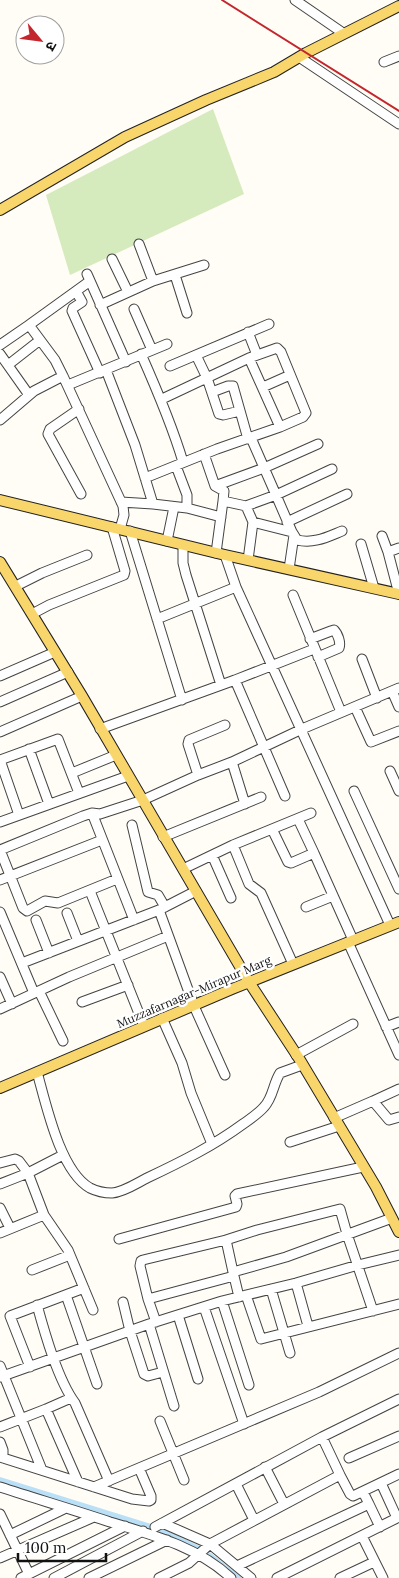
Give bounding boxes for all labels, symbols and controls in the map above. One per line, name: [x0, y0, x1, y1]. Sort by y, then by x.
north arrow: [15, 15, 65, 65]
text: उ: [41, 38, 61, 55]
street label: Muzzafarnagar-Mirapur Marg: [114, 952, 274, 1031]
scale bar: [18, 1530, 105, 1562]
text: 100 m: [25, 1538, 66, 1557]

